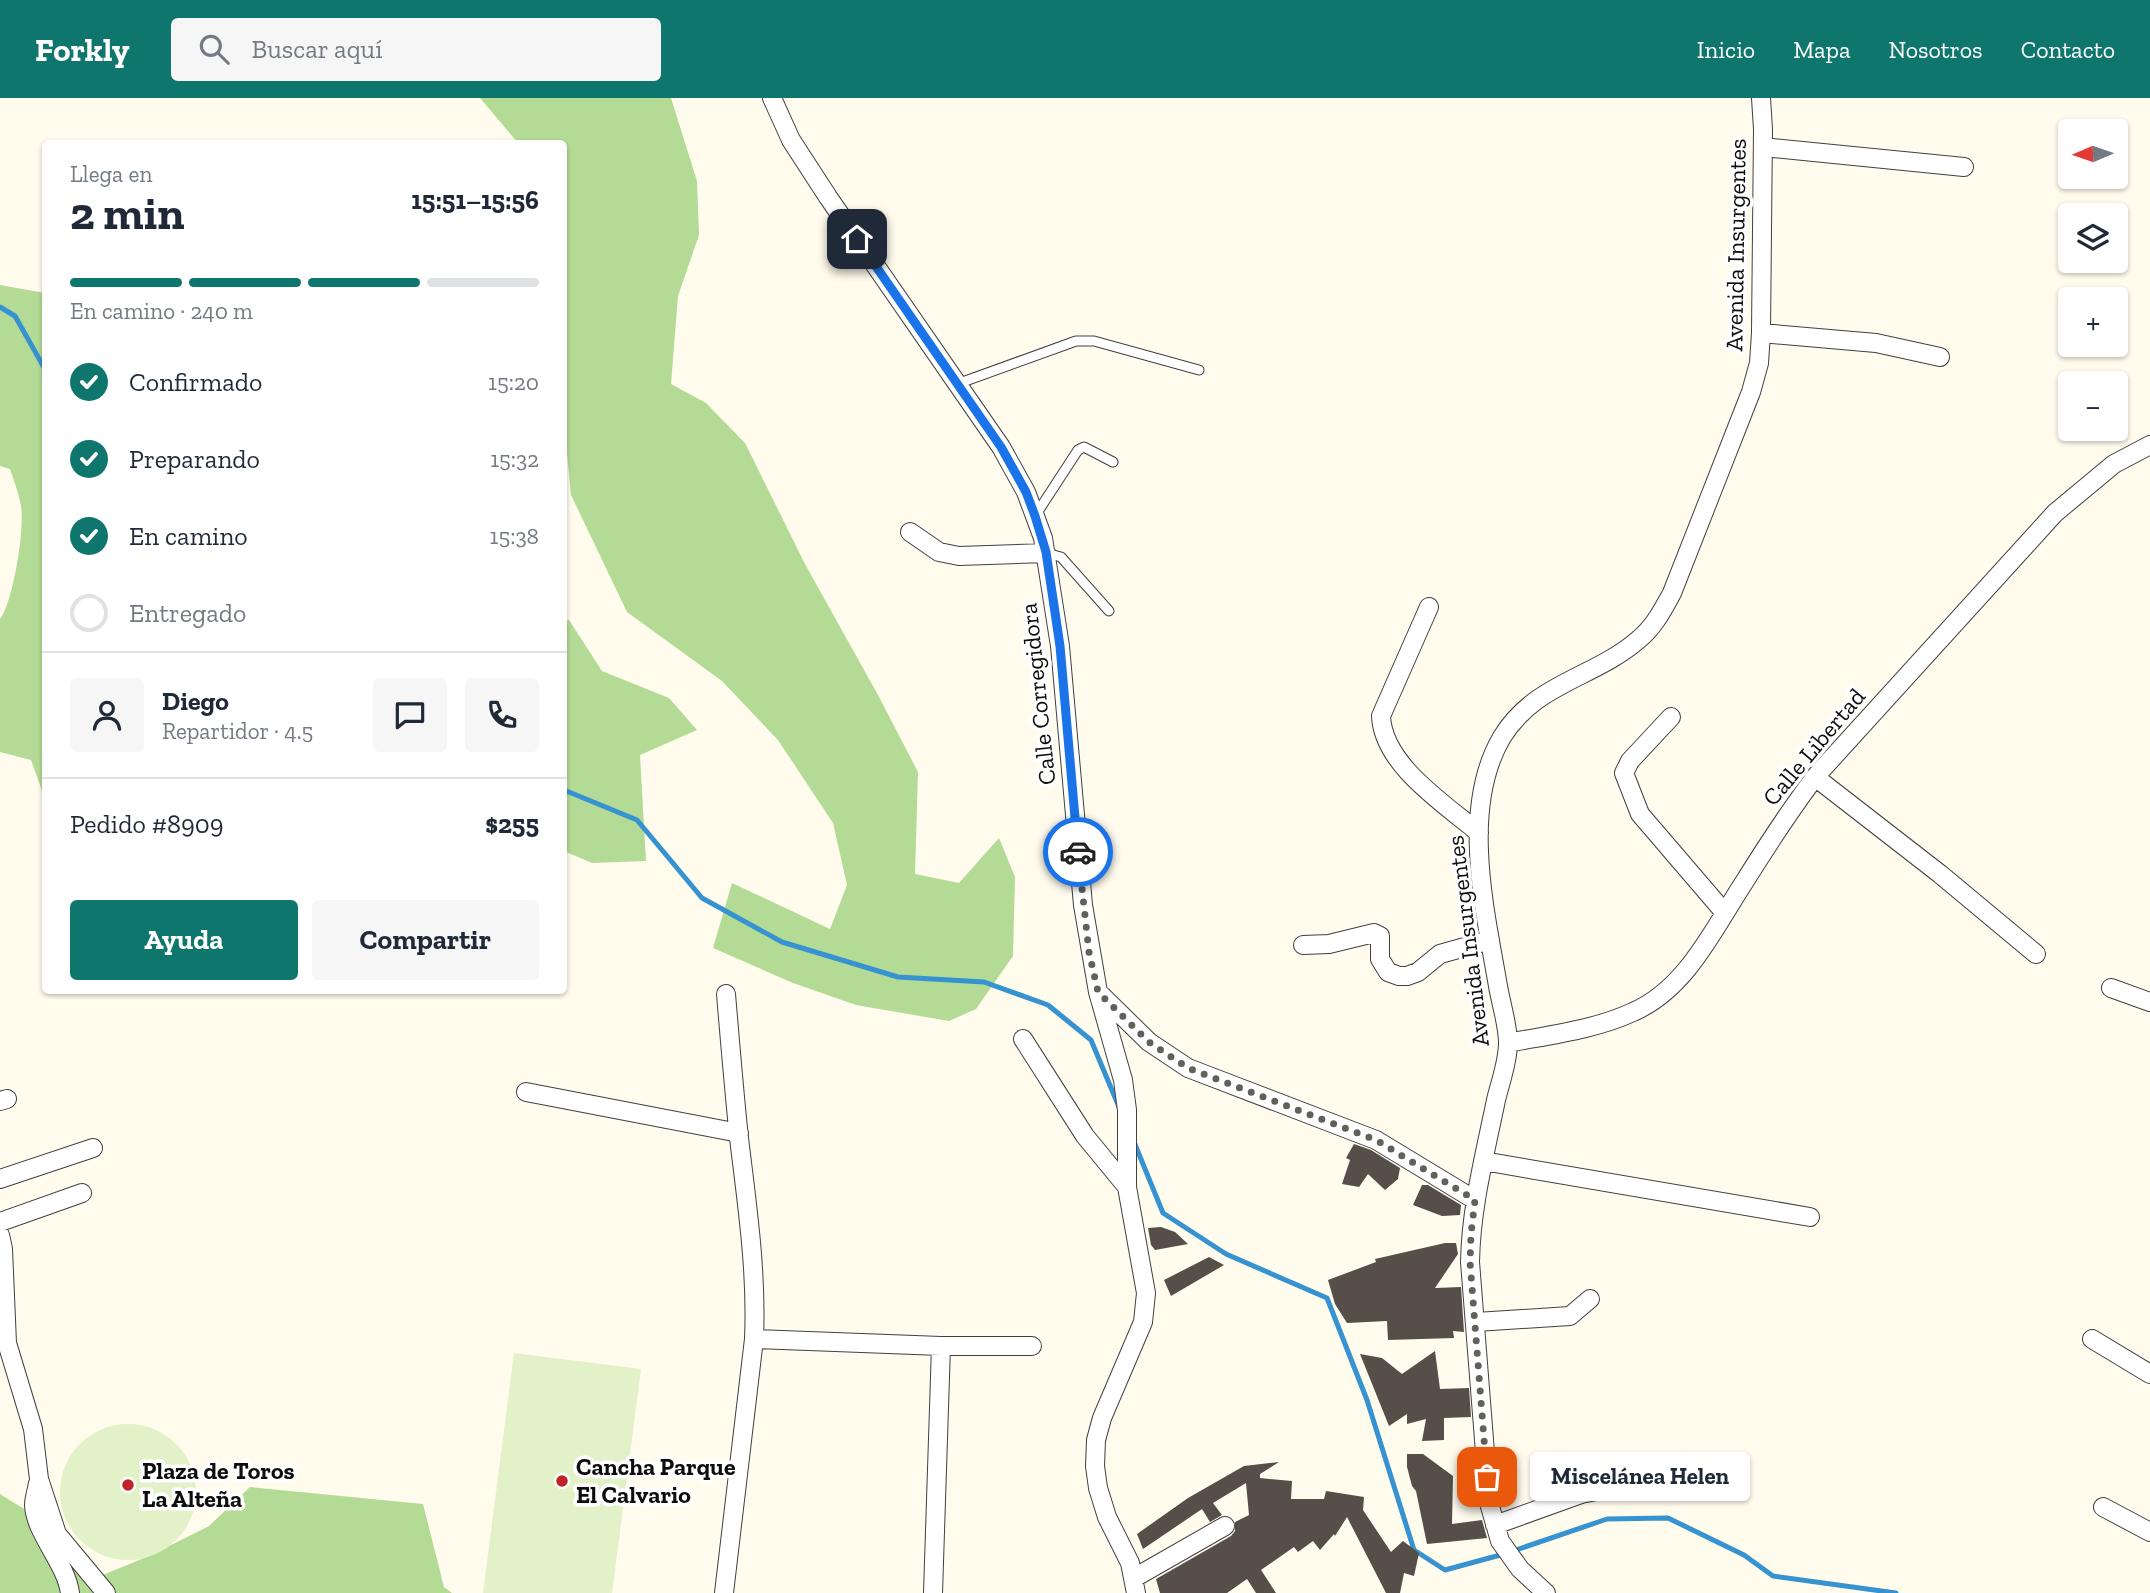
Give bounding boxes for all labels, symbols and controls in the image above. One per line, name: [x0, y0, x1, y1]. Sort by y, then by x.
search box: [171, 18, 661, 81]
text: Forkly: [35, 30, 129, 69]
icon: search: [195, 30, 233, 68]
text: Buscar aquí: [251, 33, 382, 65]
text: Inicio: [1697, 35, 1755, 64]
text: Mapa: [1793, 35, 1850, 64]
text: Nosotros: [1888, 35, 1983, 64]
text: Contacto: [2021, 35, 2115, 64]
north arrow: [2058, 119, 2128, 189]
map controls: [2058, 119, 2128, 441]
street label: Avenida Insurgentes: [1719, 138, 1752, 352]
text: Llega en: [70, 160, 152, 188]
text: 15:51–15:56: [411, 184, 539, 216]
text: 2 min: [70, 186, 185, 241]
button: layers: [2058, 203, 2128, 273]
pin: [827, 209, 887, 269]
icon: home: [838, 220, 876, 258]
button: +: [2058, 287, 2128, 357]
text: En camino · 240 m: [70, 297, 253, 325]
icon: check: [70, 363, 108, 401]
text: Confirmado: [129, 366, 262, 398]
text: 15:20: [488, 368, 539, 396]
button: −: [2058, 371, 2128, 441]
icon: check: [70, 440, 108, 478]
text: Preparando: [129, 443, 260, 475]
text: 15:32: [490, 445, 539, 473]
icon: check: [70, 517, 108, 555]
text: En camino: [129, 520, 248, 552]
text: 15:38: [490, 522, 539, 550]
text: Entregado: [129, 597, 246, 629]
street label: Calle Corregidora: [1013, 601, 1061, 787]
button: person: [70, 678, 144, 752]
button: chat: [373, 678, 447, 752]
button: phone: [465, 678, 539, 752]
street label: Calle Libertad: [1756, 682, 1871, 811]
text: Diego: [162, 685, 229, 717]
text: Repartidor · 4.5: [162, 717, 313, 745]
text: Pedido #8909: [70, 808, 224, 840]
text: $255: [485, 808, 539, 840]
courier: [1043, 817, 1113, 887]
icon: car: [1059, 833, 1097, 871]
street label: Avenida Insurgentes: [1440, 834, 1495, 1048]
button: Ayuda: [70, 900, 298, 980]
button: Compartir: [312, 900, 539, 980]
pin: [1457, 1447, 1517, 1507]
place label: Cancha Parque El Calvario: [576, 1452, 736, 1509]
callout: Miscelánea Helen: [1529, 1452, 1750, 1502]
place label: Plaza de Toros La Alteña: [142, 1456, 294, 1513]
icon: bag: [1468, 1458, 1506, 1496]
text: Miscelánea Helen: [1551, 1462, 1729, 1490]
marker: Cancha Parque El Calvario: [554, 1473, 570, 1489]
marker: Plaza de Toros La Alteña: [120, 1477, 136, 1493]

